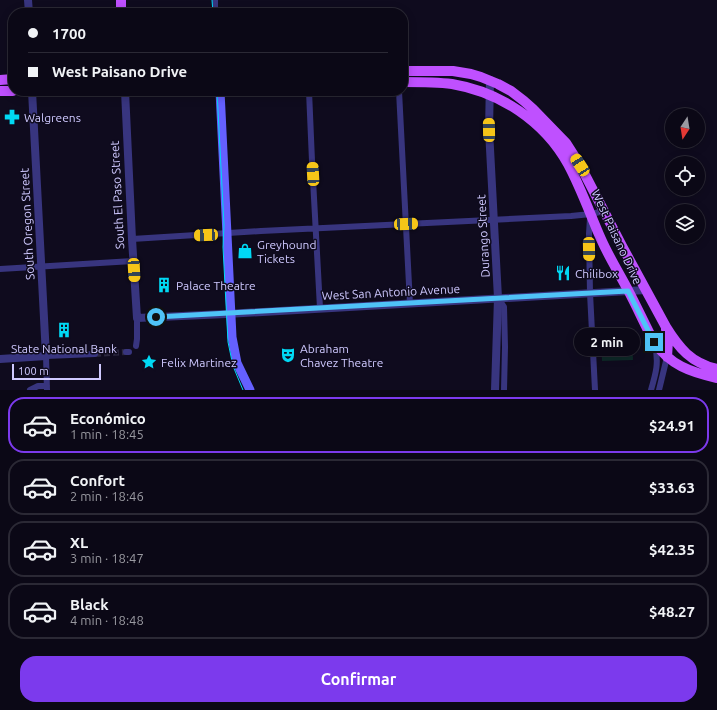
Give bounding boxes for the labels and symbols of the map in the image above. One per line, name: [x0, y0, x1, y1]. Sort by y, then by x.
pharmacy icon: Walgreens: [3, 108, 21, 126]
north arrow: [665, 108, 705, 148]
place label: Walgreens: [24, 111, 81, 124]
car: [483, 118, 495, 142]
street label: South El Paso Street: [108, 140, 126, 250]
car: [568, 152, 592, 178]
car: [306, 162, 320, 186]
street label: South Oregon Street: [18, 167, 36, 280]
street label: West Paisano Drive: [589, 188, 645, 286]
street label: Durango Street: [474, 194, 492, 278]
car: [394, 217, 418, 231]
car: [194, 228, 218, 242]
car: [583, 237, 595, 261]
place label: Greyhound Tickets: [257, 238, 317, 265]
shop icon: Greyhound Tickets: [236, 242, 254, 260]
car: [127, 258, 141, 282]
restaurant icon: Chilibox: [554, 264, 572, 282]
place label: Chilibox: [575, 267, 618, 280]
building icon: Palace Theatre: [155, 276, 173, 294]
place label: Palace Theatre: [176, 279, 256, 292]
street label: West San Antonio Avenue: [321, 282, 461, 302]
route start: [147, 308, 165, 326]
building icon: State National Bank: [55, 321, 73, 339]
callout: 2 min: [574, 328, 640, 356]
route end: [645, 333, 663, 351]
place label: State National Bank: [11, 342, 117, 355]
place label: Abraham Chavez Theatre: [300, 342, 383, 369]
theatre icon: Abraham Chavez Theatre: [279, 346, 297, 364]
place icon: Felix Martinez: [140, 353, 158, 371]
place label: Felix Martinez: [161, 356, 237, 369]
scale bar: [12, 362, 101, 381]

